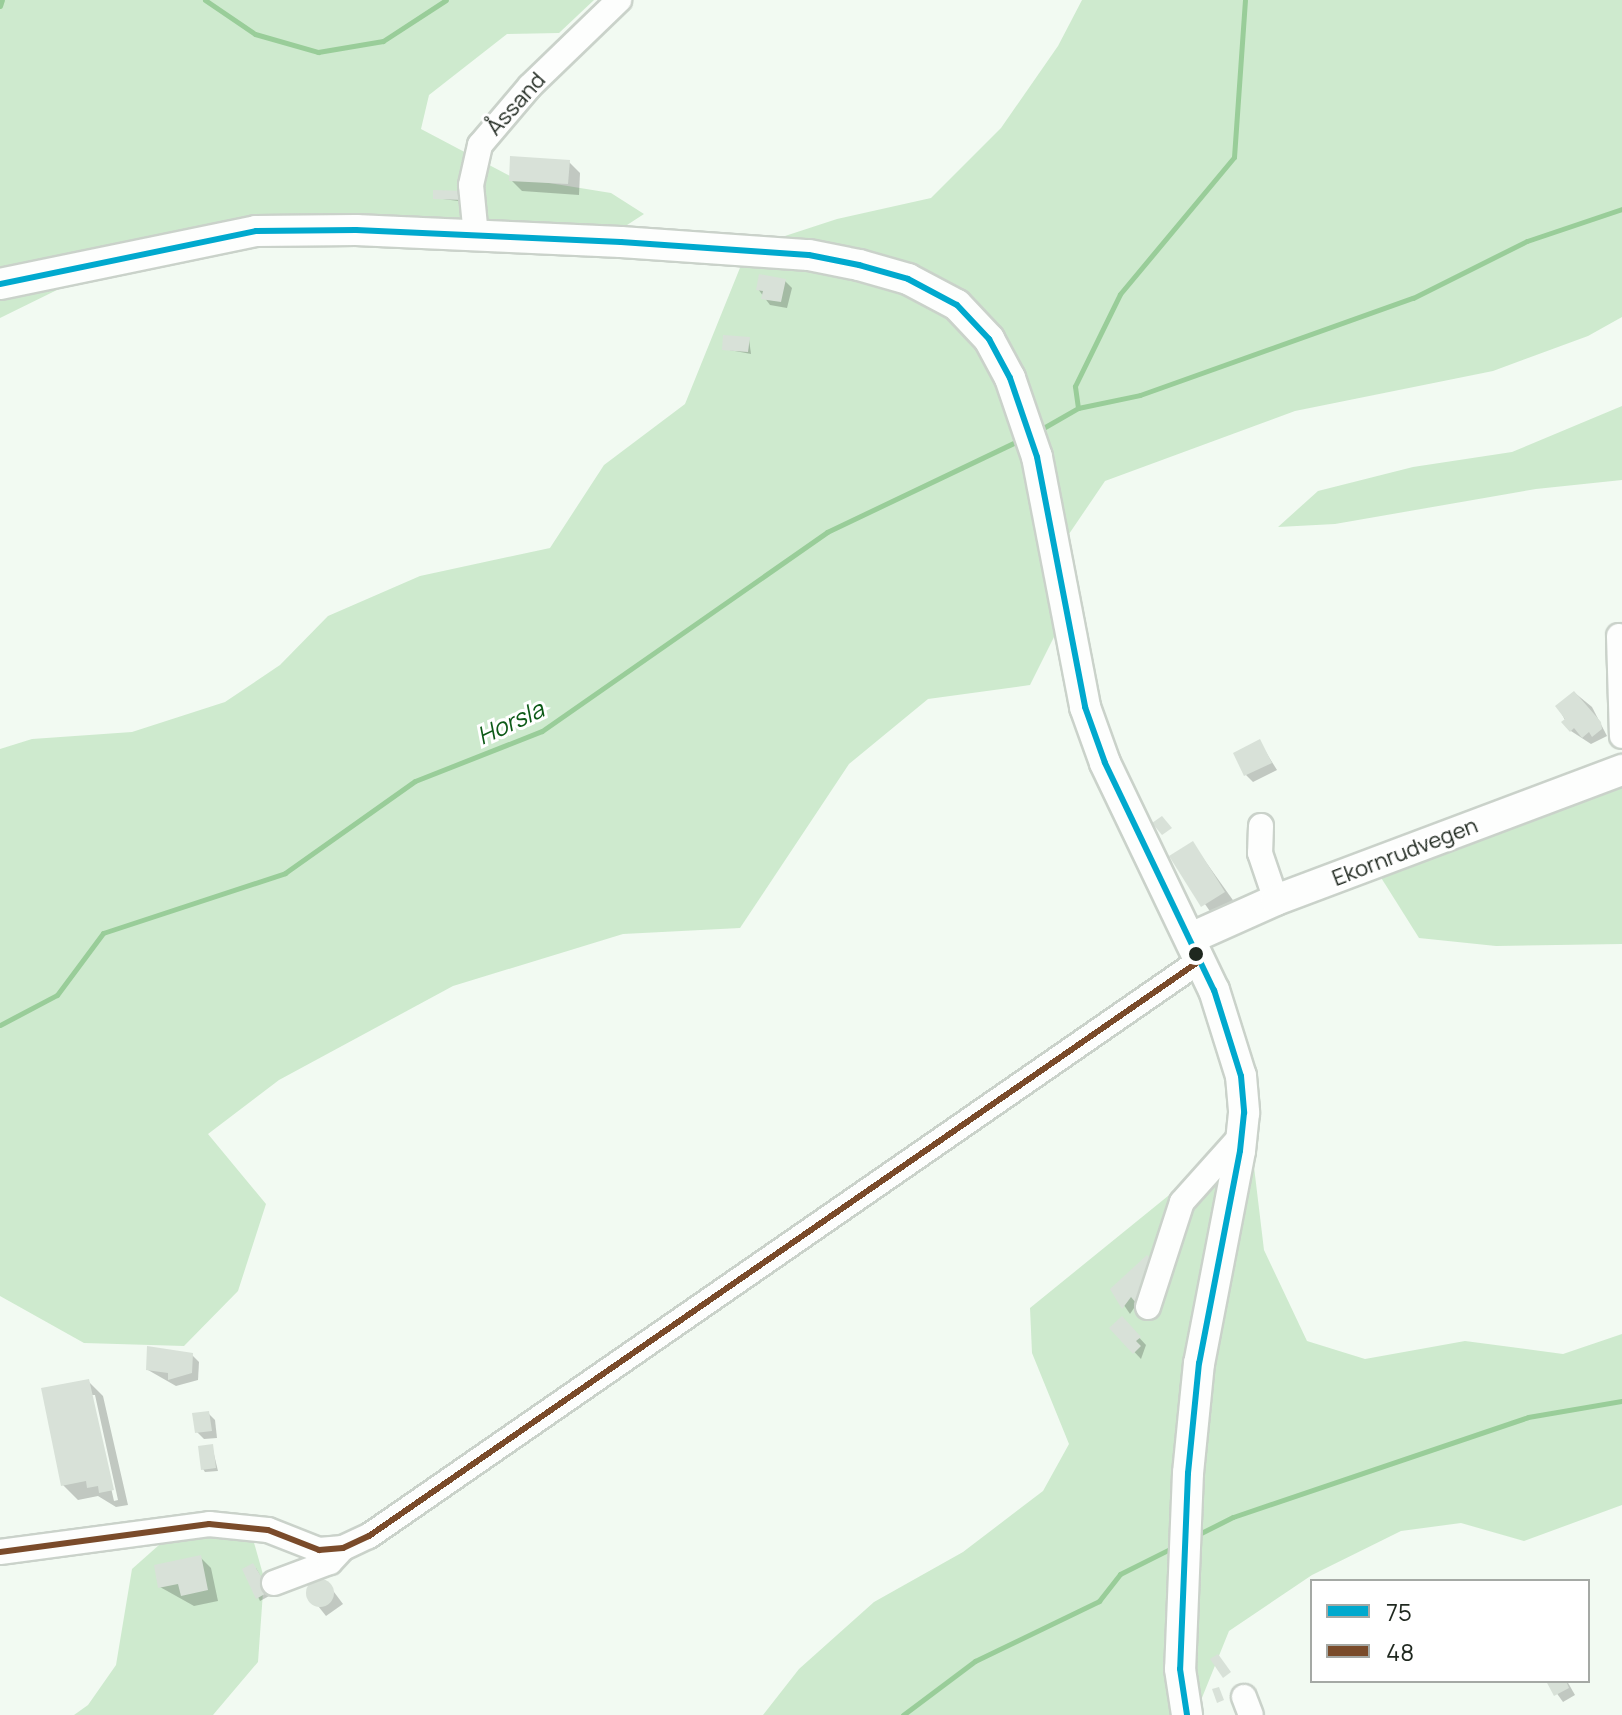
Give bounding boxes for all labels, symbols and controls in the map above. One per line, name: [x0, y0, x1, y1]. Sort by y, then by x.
street label: Åssand: [481, 67, 551, 141]
water label: Horsla: [472, 694, 548, 750]
street label: Ekornrudvegen: [1329, 812, 1481, 892]
unlabelled marker: [1188, 946, 1204, 962]
legend: [1310, 1579, 1590, 1683]
text: 75: [1386, 1595, 1412, 1628]
text: 48: [1386, 1635, 1414, 1668]

